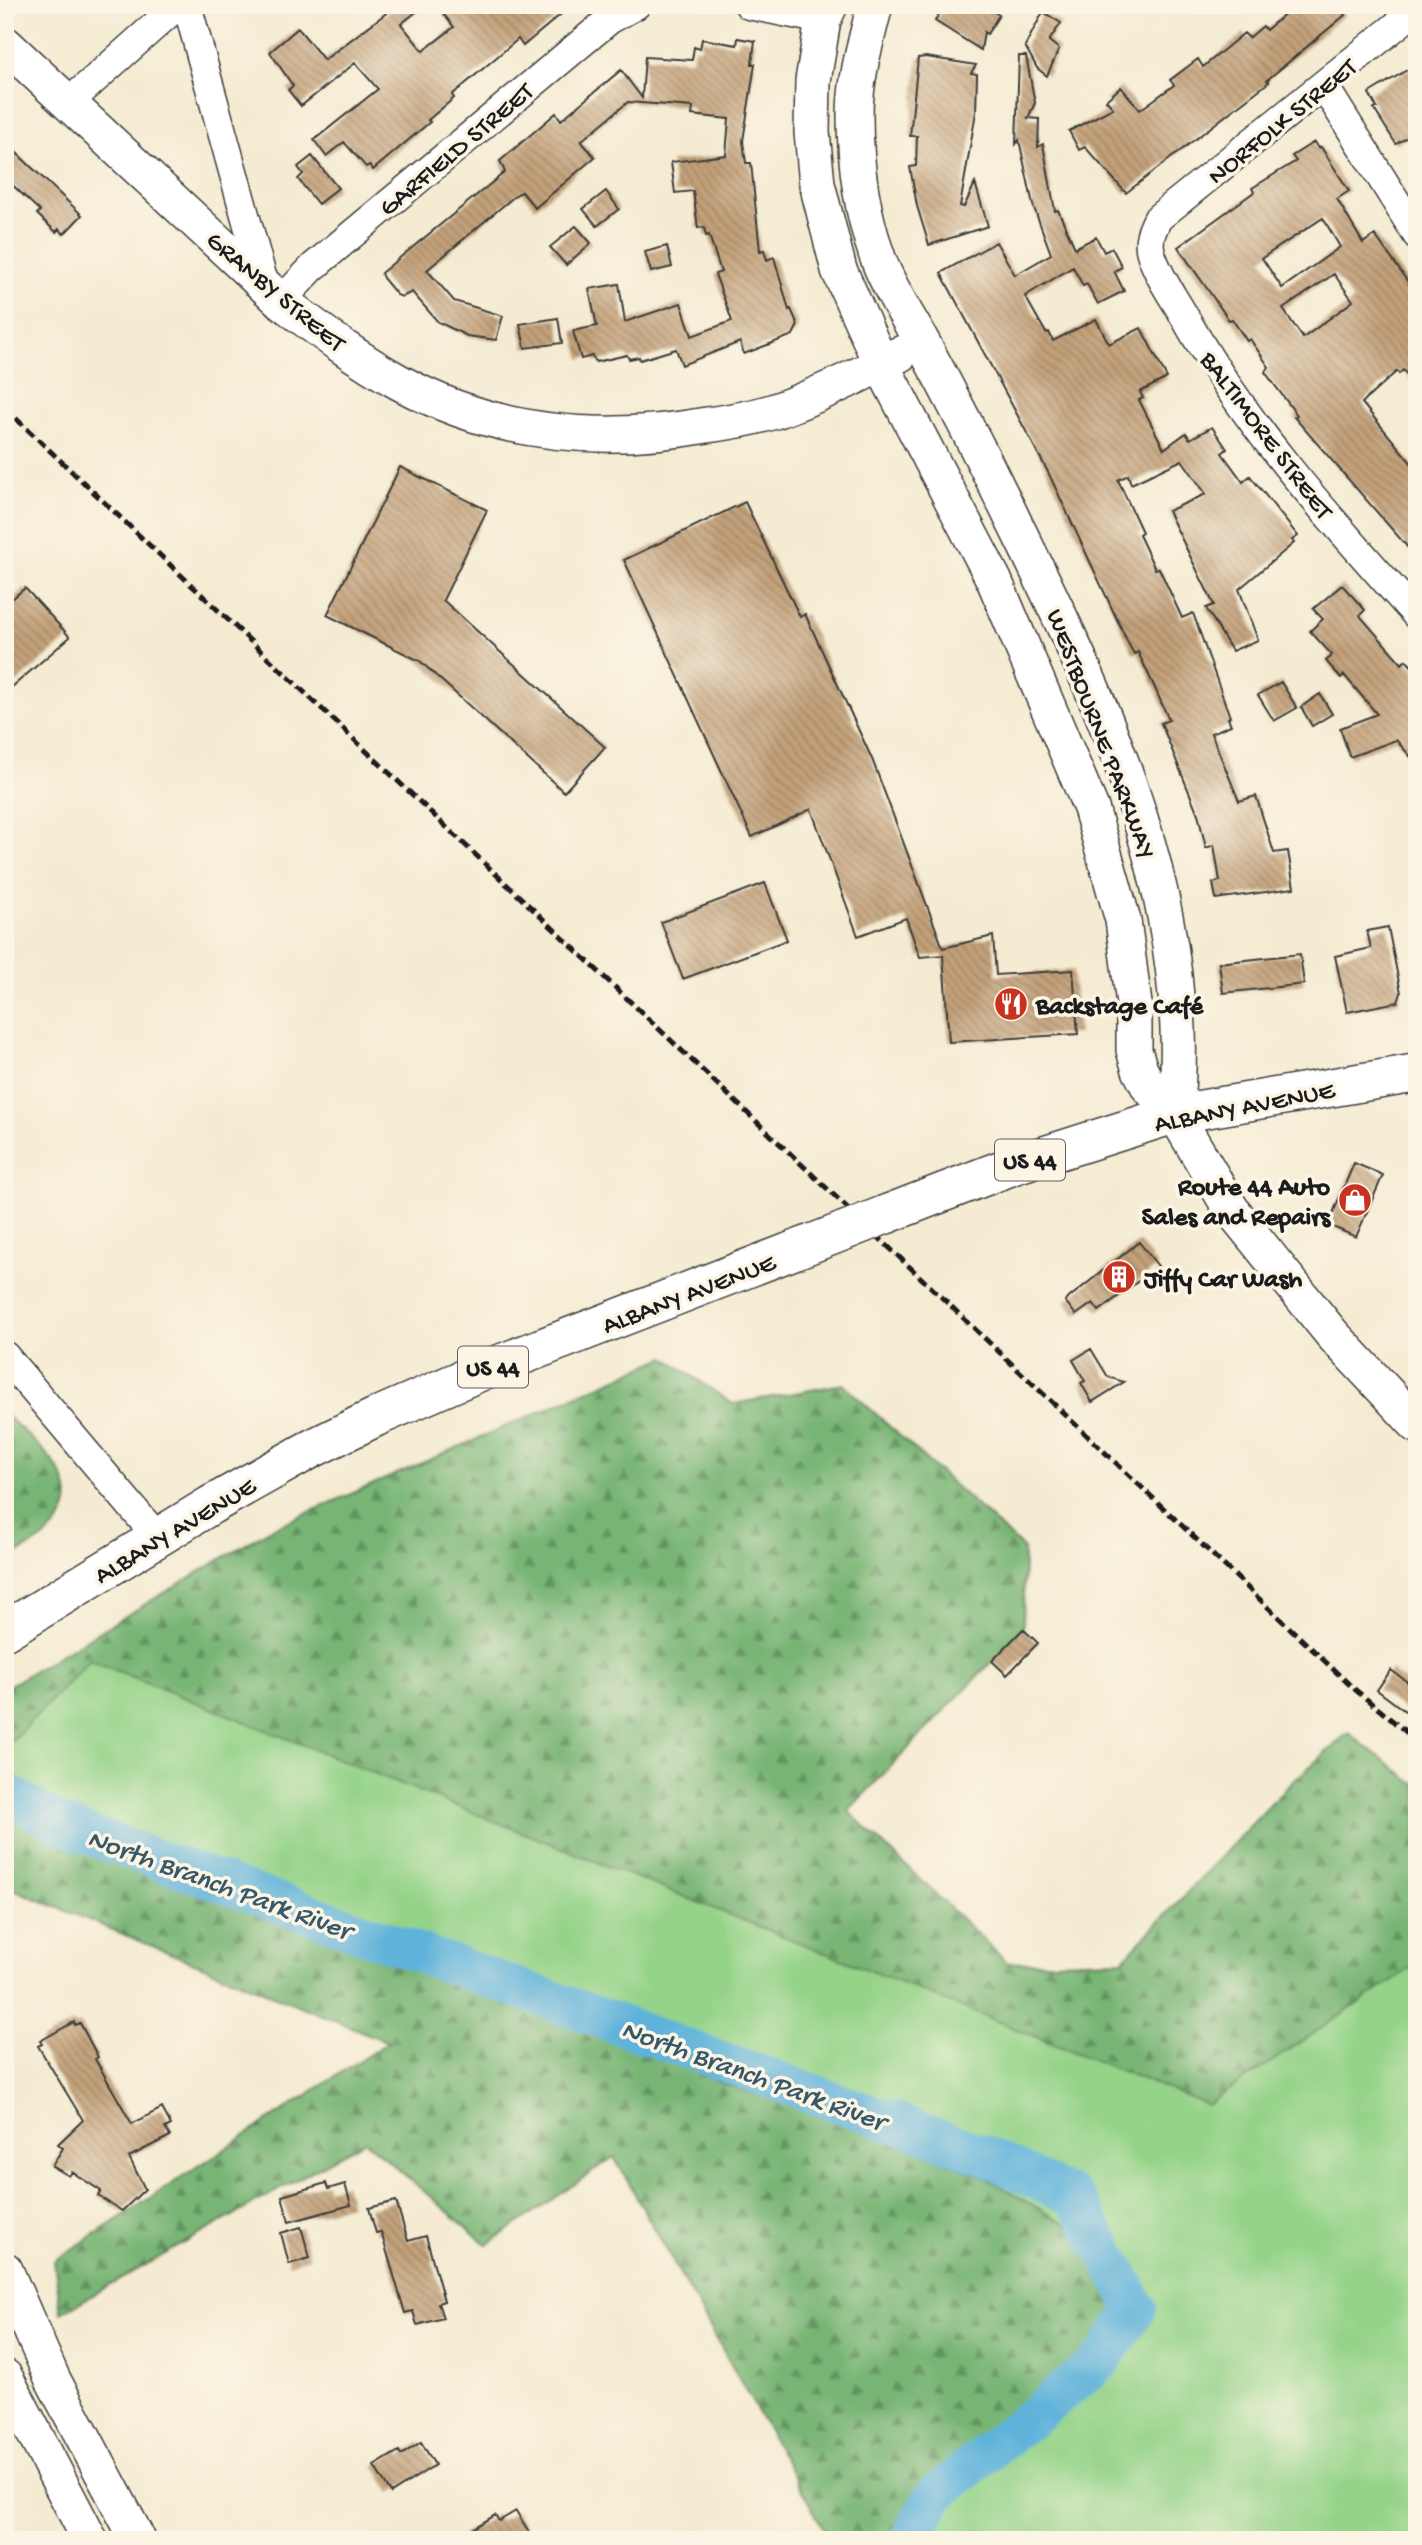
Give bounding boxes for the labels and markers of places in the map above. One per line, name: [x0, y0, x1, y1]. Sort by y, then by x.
restaurant icon: Backstage Café: [992, 985, 1030, 1023]
place label: Backstage Café: [1035, 993, 1205, 1024]
place label: Route 44 Auto Sales and Repairs: [1142, 1174, 1331, 1235]
shop icon: Route 44 Auto Sales and Repairs: [1336, 1181, 1374, 1219]
building icon: Jiffy Car Wash: [1100, 1258, 1138, 1296]
place label: Jiffy Car Wash: [1143, 1266, 1302, 1297]

